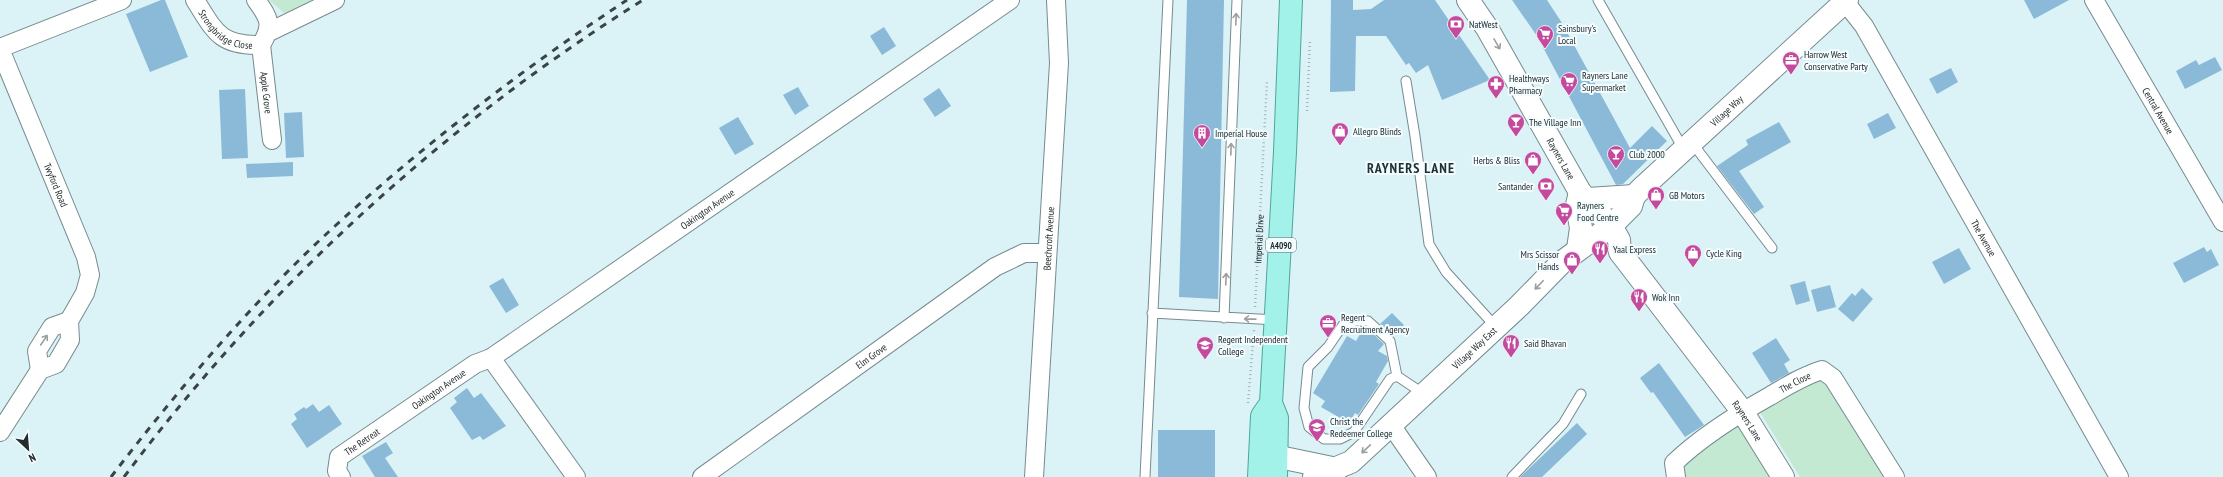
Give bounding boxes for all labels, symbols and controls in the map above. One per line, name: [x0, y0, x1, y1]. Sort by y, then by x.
street label: Strongbridge Close: [196, 7, 253, 51]
one-way arrow: [1233, 13, 1240, 26]
bank icon: NatWest: [1446, 14, 1466, 39]
place label: NatWest: [1469, 18, 1498, 31]
place label: Sainsbury's Local: [1558, 22, 1597, 47]
supermarket icon: Sainsbury's Local: [1535, 24, 1555, 49]
one-way arrow: [1493, 38, 1501, 50]
place label: Harrow West Conservative Party: [1804, 48, 1868, 73]
office icon: Harrow West Conservative Party: [1781, 50, 1801, 75]
place label: Rayners Lane Supermarket: [1582, 69, 1628, 94]
street label: Apple Grove: [258, 71, 275, 114]
supermarket icon: Rayners Lane Supermarket: [1559, 71, 1579, 96]
place label: Healthways Pharmacy: [1509, 72, 1550, 97]
pharmacy icon: Healthways Pharmacy: [1486, 74, 1506, 99]
street label: Central Avenue: [2140, 85, 2177, 136]
street label: Village Way: [1706, 92, 1746, 130]
bar icon: The Village Inn: [1506, 112, 1526, 137]
place label: The Village Inn: [1529, 116, 1581, 129]
shop icon: Allegro Blinds: [1330, 121, 1350, 146]
building icon: Imperial House: [1192, 123, 1212, 148]
place label: Allegro Blinds: [1353, 125, 1402, 138]
place label: Imperial House: [1215, 127, 1267, 140]
street label: Rayners Lane: [1544, 135, 1578, 182]
one-way arrow: [1227, 143, 1235, 156]
bar icon: Club 2000: [1606, 144, 1626, 169]
place label: Club 2000: [1629, 148, 1665, 161]
shop icon: Herbs & Bliss: [1523, 150, 1543, 175]
place label: Herbs & Bliss: [1473, 154, 1521, 167]
district label: RAYNERS LANE: [1367, 159, 1455, 177]
street label: Twyford Road: [41, 161, 71, 209]
bank icon: Santander: [1536, 176, 1556, 201]
place label: Santander: [1498, 180, 1533, 193]
shop icon: GB Motors: [1646, 185, 1666, 210]
street label: Oakington Avenue: [678, 186, 737, 232]
place label: GB Motors: [1669, 189, 1705, 202]
place label: Rayners Food Centre: [1577, 199, 1619, 224]
supermarket icon: Rayners Food Centre: [1554, 201, 1574, 226]
street label: Beechcroft Avenue: [1040, 206, 1057, 271]
street label: Imperial Drive: [1251, 214, 1266, 264]
street label: The Avenue: [1968, 217, 1999, 259]
road number: A4090: [1266, 238, 1296, 252]
restaurant icon: Yaal Express: [1590, 239, 1610, 264]
place label: Yaal Express: [1613, 243, 1656, 256]
shop icon: Cycle King: [1683, 243, 1703, 268]
place label: Cycle King: [1706, 247, 1742, 260]
place label: Mrs Scissor Hands: [1521, 248, 1560, 273]
shop icon: Mrs Scissor Hands: [1562, 250, 1582, 275]
one-way arrow: [1222, 273, 1230, 286]
one-way arrow: [1534, 280, 1544, 290]
restaurant icon: Wok Inn: [1629, 287, 1649, 312]
place label: Wok Inn: [1652, 291, 1680, 304]
place label: Regent Recruitment Agency: [1341, 311, 1410, 336]
office icon: Regent Recruitment Agency: [1318, 313, 1338, 338]
one-way arrow: [1244, 315, 1257, 322]
street label: Village Way East: [1448, 324, 1499, 372]
place label: Regent Independent College: [1218, 333, 1288, 358]
restaurant icon: Said Bhavan: [1501, 333, 1521, 358]
one-way arrow: [40, 335, 48, 346]
school or university icon: Regent Independent College: [1195, 335, 1215, 360]
place label: Said Bhavan: [1524, 337, 1566, 350]
street label: Elm Grove: [853, 340, 889, 371]
street label: Oakington Avenue: [409, 366, 468, 412]
street label: The Close: [1777, 368, 1813, 396]
street label: Rayners Lane: [1730, 398, 1765, 443]
place label: Christ the Redeemer College: [1330, 415, 1392, 440]
school or university icon: Christ the Redeemer College: [1307, 417, 1327, 442]
street label: The Retreat: [342, 425, 382, 458]
north arrow: [8, 429, 48, 469]
one-way arrow: [1361, 444, 1371, 453]
text: N: [27, 450, 38, 466]

